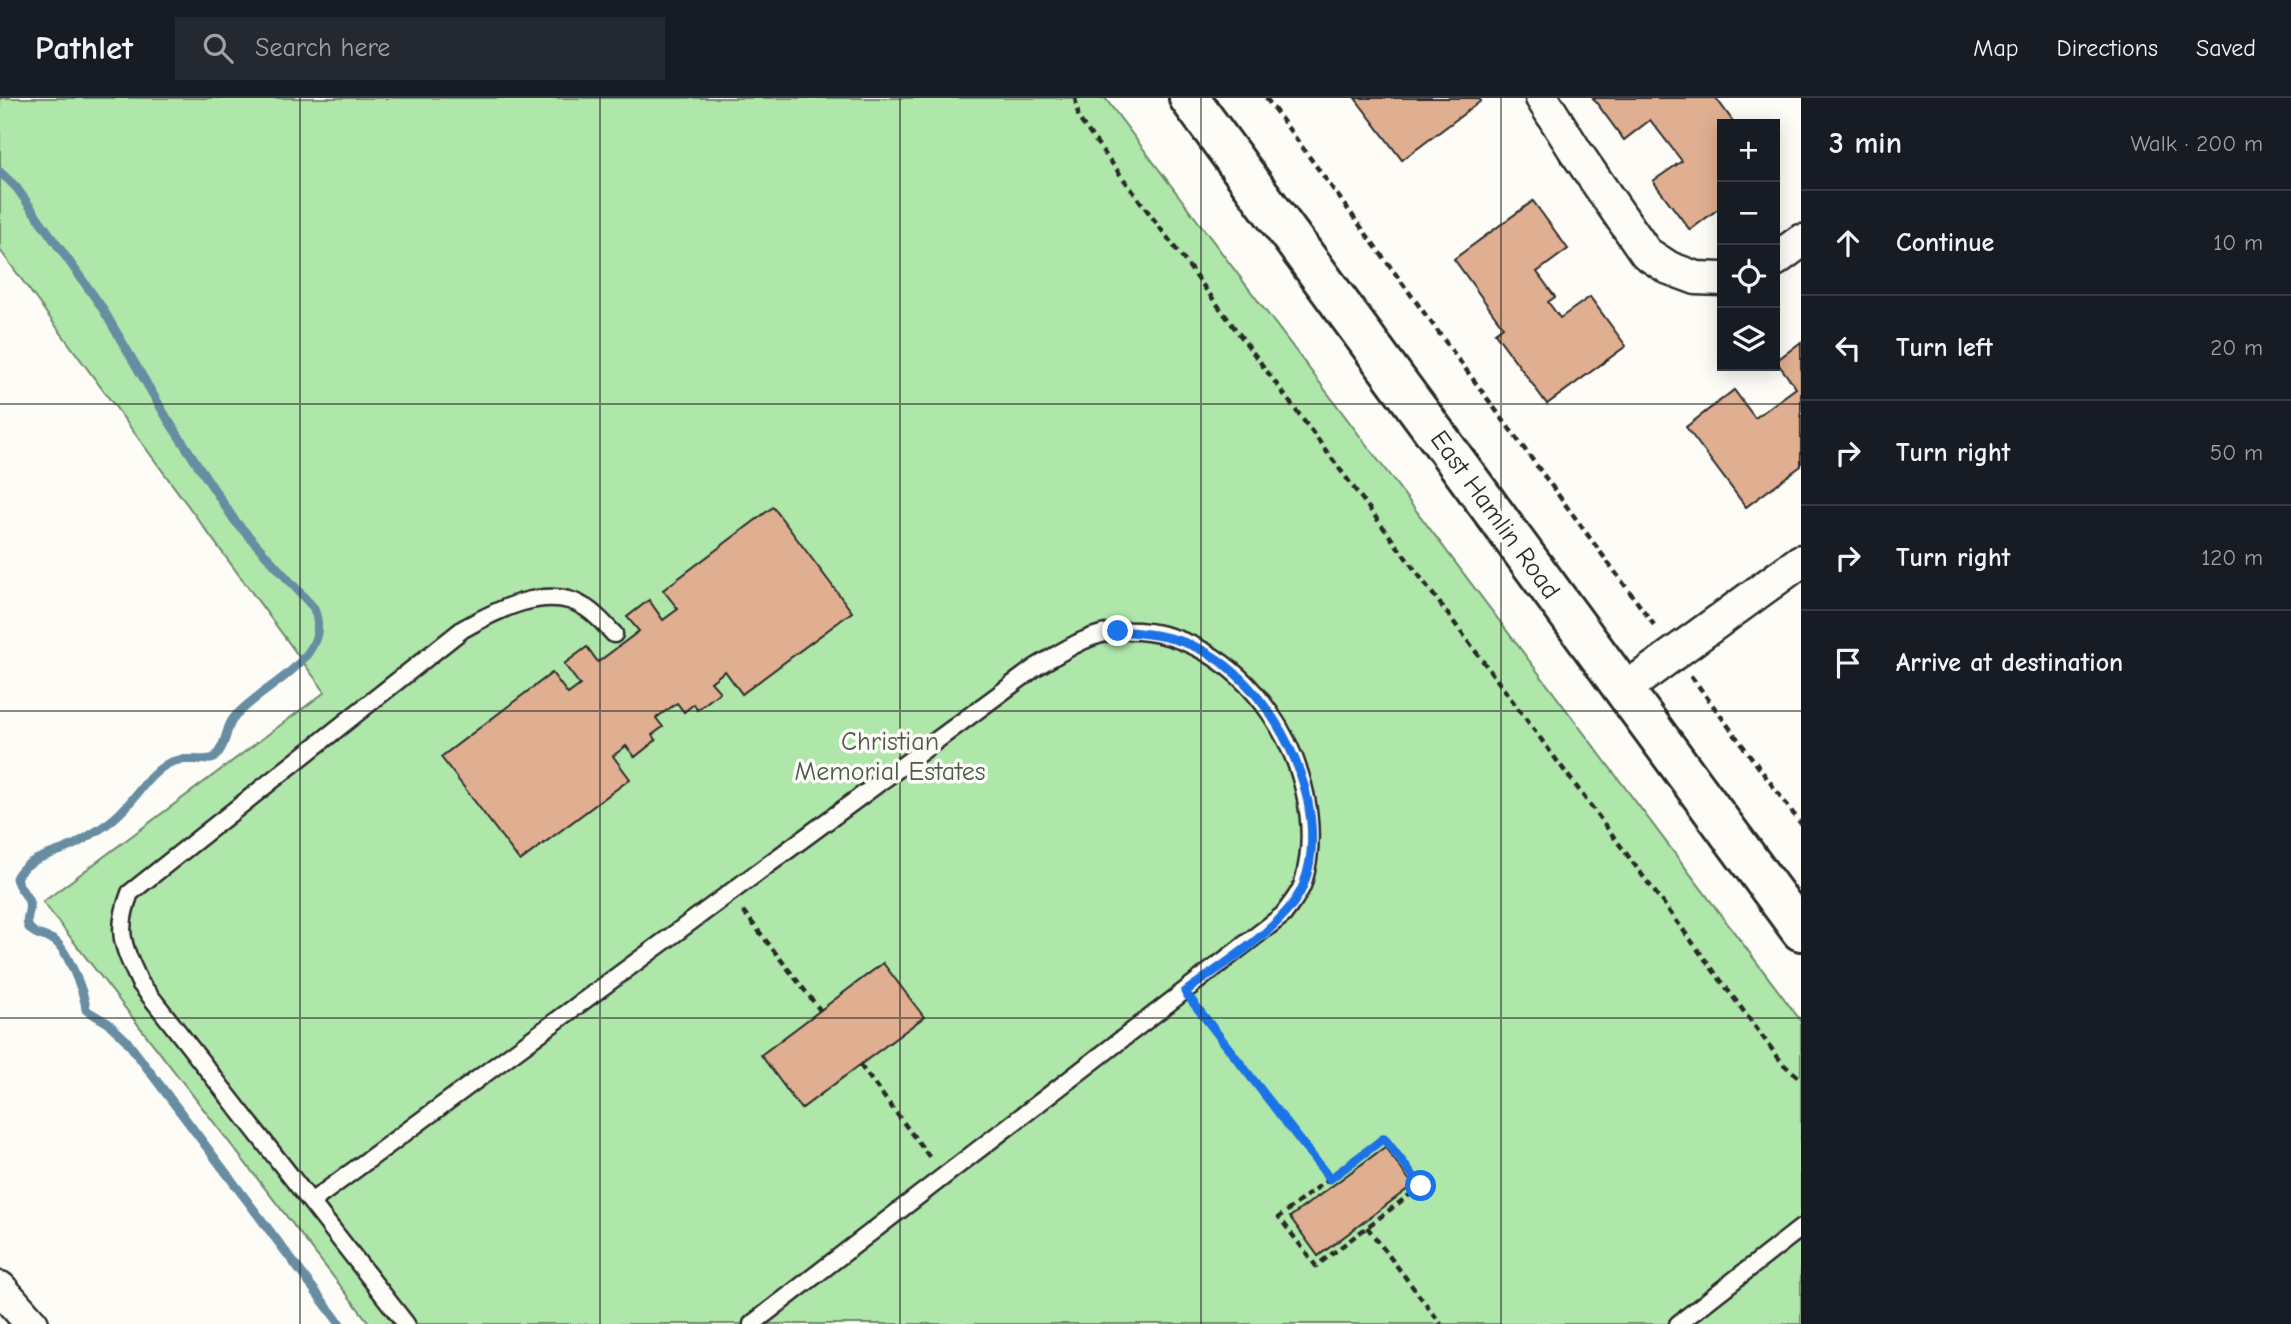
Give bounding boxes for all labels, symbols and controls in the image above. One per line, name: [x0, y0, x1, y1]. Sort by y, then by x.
search box: [175, 17, 665, 80]
text: Pathlet: [35, 29, 133, 67]
icon: search: [199, 29, 237, 67]
text: Search here: [255, 33, 390, 63]
text: Map: [1973, 34, 2019, 62]
text: Directions: [2057, 34, 2158, 62]
text: Saved: [2196, 34, 2256, 62]
map controls: [1717, 119, 1780, 371]
button: +: [1717, 119, 1780, 182]
text: 3 min: [1829, 126, 1902, 161]
text: Walk · 200 m: [2130, 130, 2263, 157]
button: −: [1717, 182, 1780, 245]
icon: ahead: [1829, 224, 1867, 262]
text: Continue: [1896, 228, 1994, 258]
text: 10 m: [2213, 229, 2263, 256]
button: locate: [1717, 245, 1780, 308]
button: layers: [1717, 308, 1780, 371]
icon: left: [1829, 329, 1867, 367]
text: Turn left: [1896, 333, 1993, 363]
text: 20 m: [2210, 334, 2263, 361]
street label: East Hamlin Road: [1424, 425, 1566, 605]
icon: right: [1829, 434, 1867, 472]
text: Turn right: [1896, 438, 2010, 468]
text: 50 m: [2210, 439, 2263, 466]
icon: right: [1829, 539, 1867, 577]
text: Turn right: [1896, 543, 2010, 573]
text: 120 m: [2201, 544, 2263, 571]
route end: [1102, 615, 1133, 646]
icon: arrive: [1829, 644, 1867, 682]
text: Arrive at destination: [1896, 648, 2123, 678]
park label: Christian Memorial Estates: [794, 727, 986, 787]
route start: [1405, 1170, 1436, 1201]

